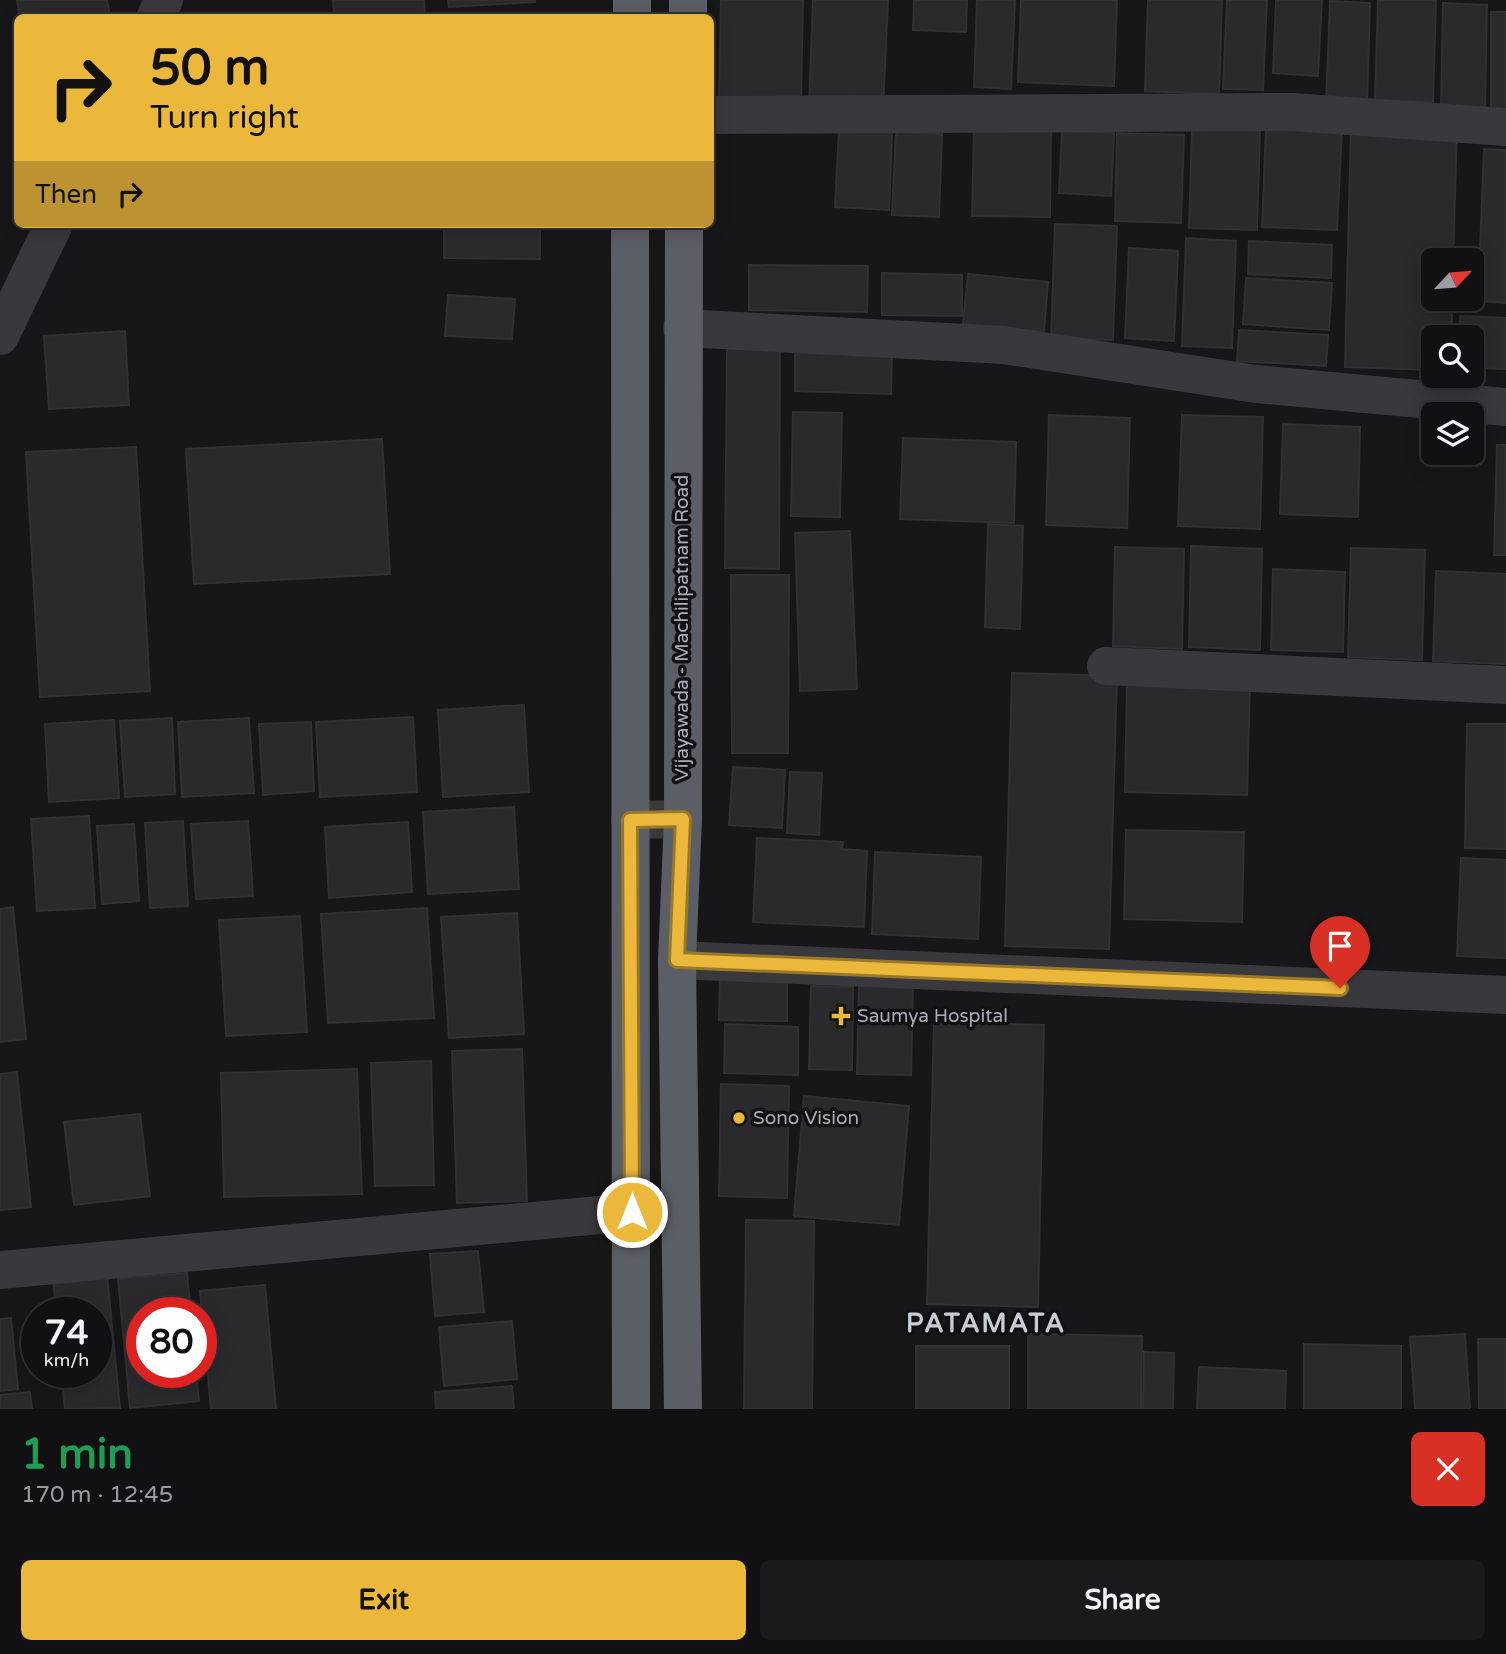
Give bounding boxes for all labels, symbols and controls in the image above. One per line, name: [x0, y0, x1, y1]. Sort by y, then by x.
text: 50 m: [150, 39, 269, 98]
icon: right: [35, 42, 126, 133]
text: Turn right: [150, 99, 299, 137]
icon: right: [111, 175, 149, 213]
text: Then: [35, 179, 97, 210]
north arrow: [1421, 248, 1484, 312]
map controls: [1421, 248, 1484, 465]
button: search: [1421, 325, 1484, 388]
button: layers: [1421, 402, 1484, 465]
street label: Vijayawada - Machilipatnam Road: [671, 475, 693, 781]
pin: [1310, 916, 1370, 988]
icon: arrive: [1321, 927, 1359, 965]
place label: Saumya Hospital: [857, 1005, 1008, 1027]
marker: Saumya Hospital: [831, 1006, 851, 1026]
place label: Sono Vision: [753, 1107, 859, 1129]
marker: Sono Vision: [731, 1110, 747, 1126]
position arrow: [595, 1175, 669, 1249]
speed limit sign: 80: [126, 1297, 217, 1388]
district label: PATAMATA: [906, 1308, 1066, 1339]
text: 74: [45, 1312, 88, 1354]
text: km/h: [44, 1349, 89, 1371]
text: 1 min: [21, 1429, 133, 1480]
button: close: [1411, 1432, 1485, 1506]
text: 170 m · 12:45: [21, 1481, 173, 1509]
button: Exit: [21, 1560, 746, 1640]
button: Share: [760, 1560, 1485, 1640]

